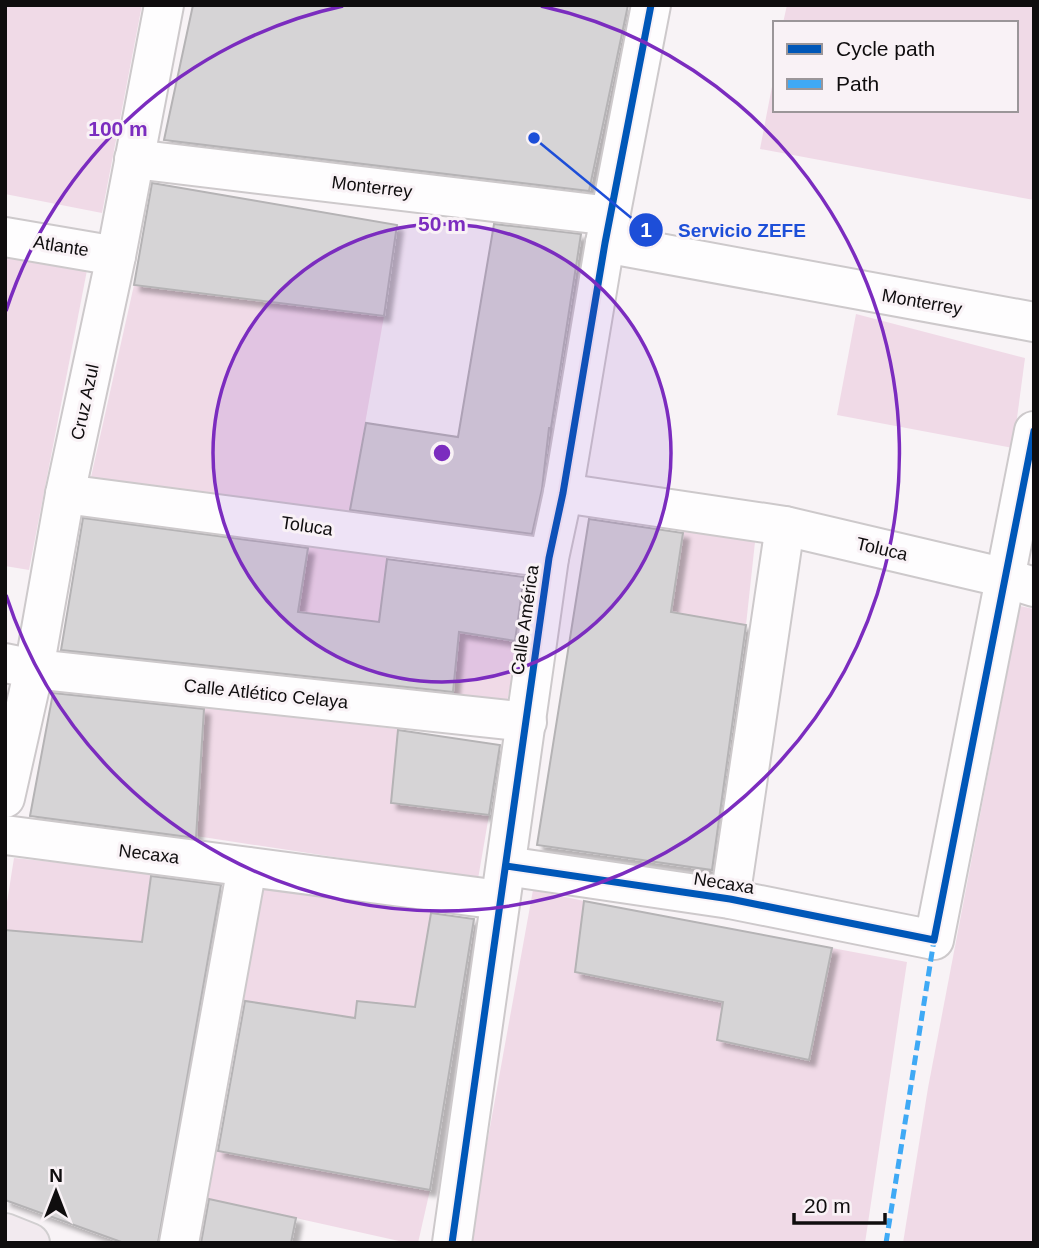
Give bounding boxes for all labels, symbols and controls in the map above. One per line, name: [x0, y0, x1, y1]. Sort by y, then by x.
legend: [773, 21, 1018, 112]
text: Cycle path: [836, 37, 935, 60]
text: Path: [836, 72, 879, 95]
text: 100 m: [88, 117, 148, 140]
street label: Monterrey: [331, 172, 413, 202]
callout: Servicio ZEFE: [629, 210, 819, 250]
text: 50 m: [418, 212, 466, 235]
text: 1: [640, 218, 652, 241]
text: Servicio ZEFE: [678, 220, 806, 241]
street label: Atlante: [32, 232, 90, 260]
street label: Monterrey: [880, 285, 964, 319]
street label: Cruz Azul: [67, 362, 103, 442]
centre of rings: [430, 441, 454, 465]
street label: Toluca: [280, 512, 335, 540]
street label: Toluca: [854, 533, 911, 565]
street label: Calle América: [507, 563, 543, 676]
street label: Calle Atlético Celaya: [183, 675, 350, 713]
street label: Necaxa: [117, 840, 181, 868]
street label: Necaxa: [692, 868, 757, 898]
north arrow: [21, 1157, 91, 1227]
text: N: [49, 1165, 63, 1186]
scale bar: [794, 1182, 885, 1226]
text: 20 m: [804, 1194, 851, 1217]

